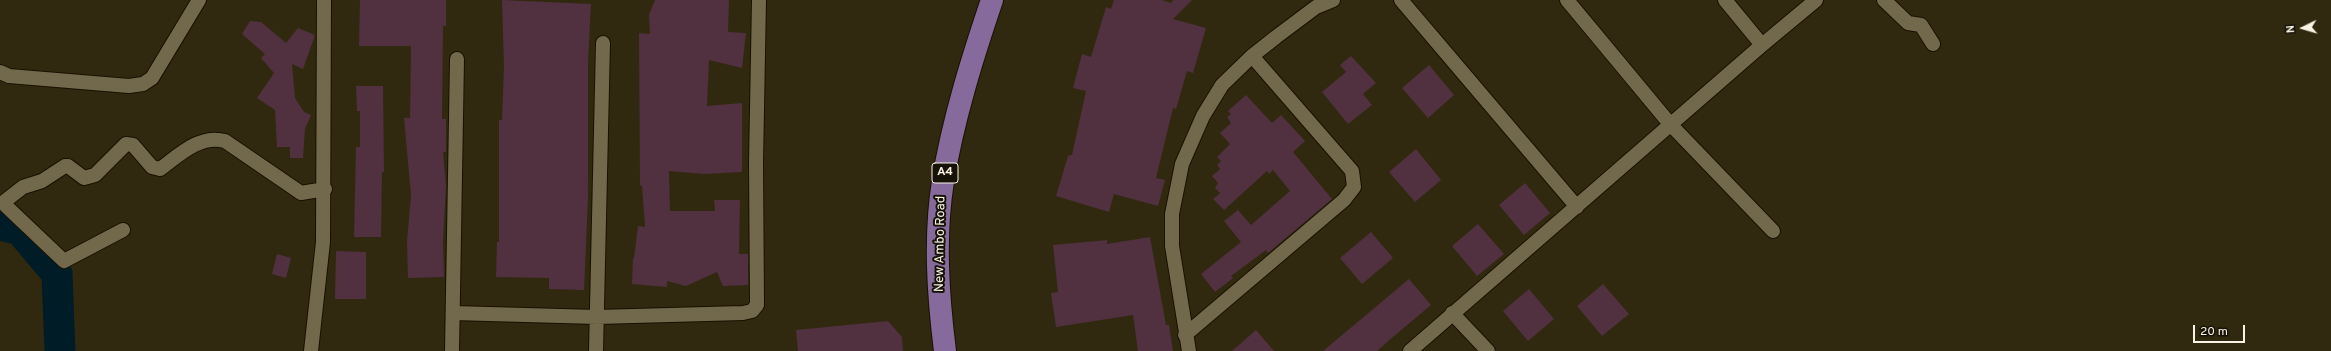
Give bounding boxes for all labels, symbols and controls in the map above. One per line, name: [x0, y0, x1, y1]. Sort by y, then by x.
north arrow: [2283, 8, 2323, 48]
text: N: [2284, 24, 2298, 34]
road number: A4: [932, 163, 958, 183]
street label: New Ambo Road: [932, 196, 950, 292]
scale bar: [2195, 317, 2247, 343]
text: 20 m: [2200, 324, 2228, 340]

